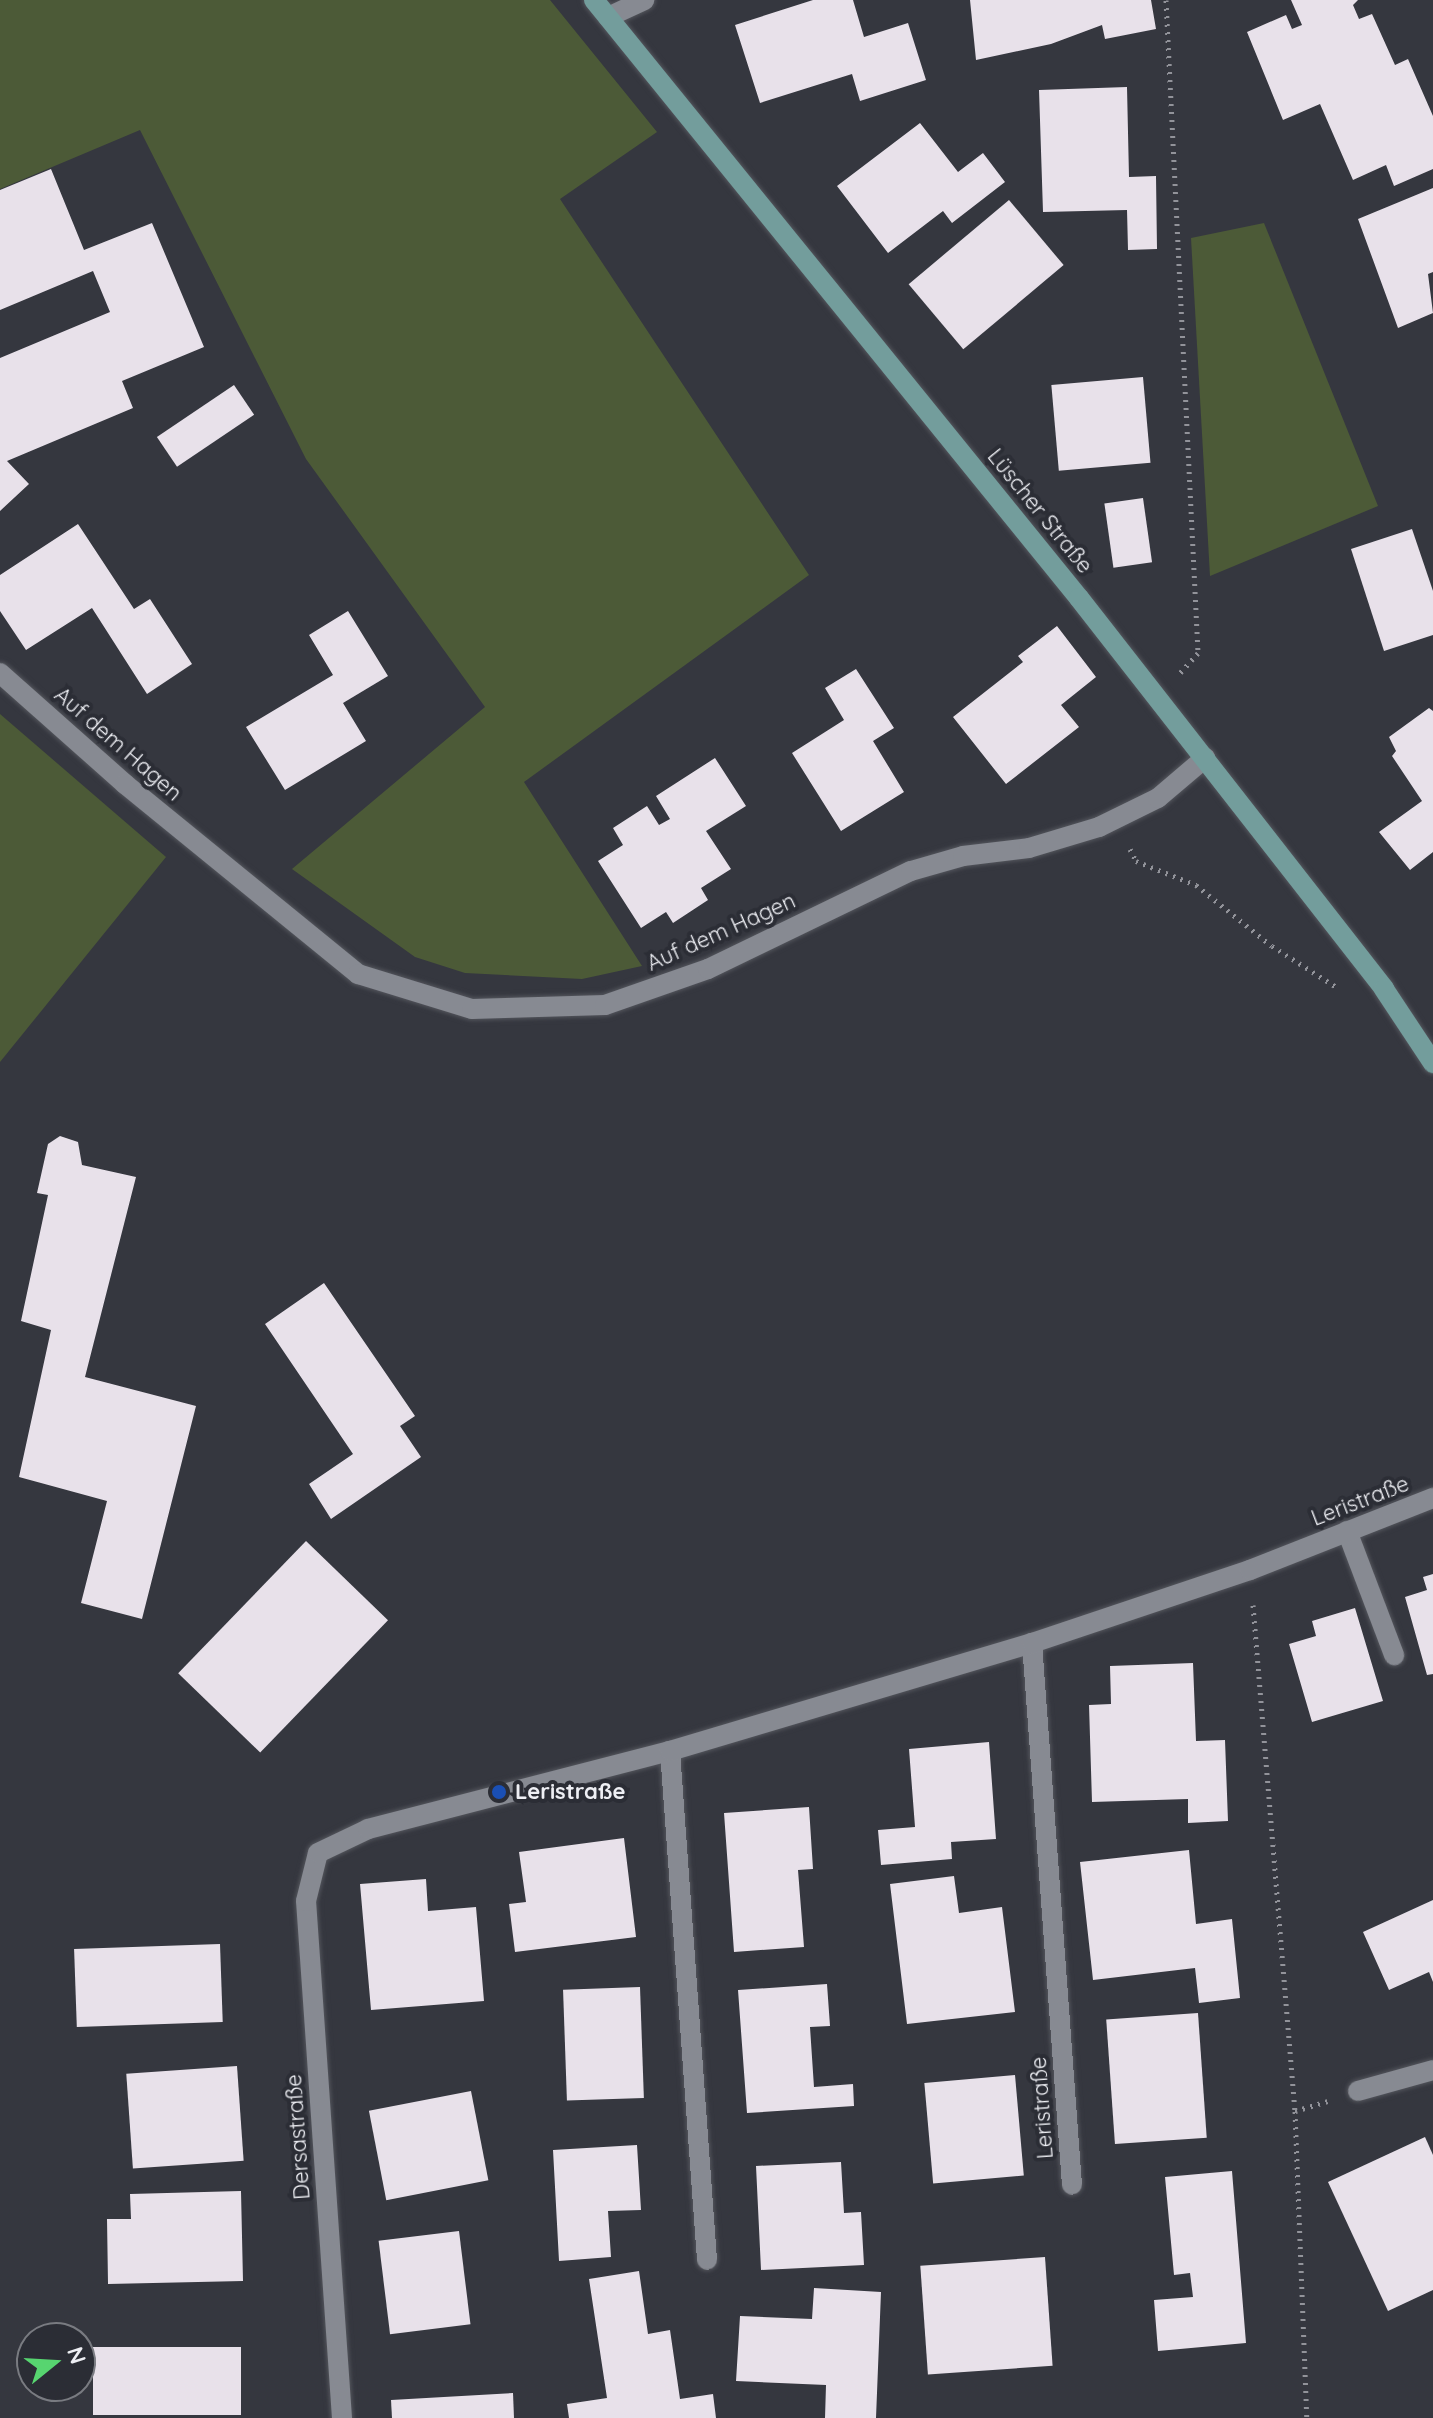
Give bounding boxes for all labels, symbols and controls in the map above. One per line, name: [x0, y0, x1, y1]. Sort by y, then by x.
street label: Lüscher Straße: [982, 443, 1098, 579]
street label: Auf dem Hagen: [49, 682, 187, 806]
street label: Auf dem Hagen: [643, 887, 799, 977]
street label: Leristraße: [1307, 1470, 1413, 1532]
place label: Leristraße: [515, 1779, 625, 1805]
marker: Leristraße: [490, 1783, 508, 1801]
street label: Leristraße: [1025, 2056, 1059, 2160]
street label: Dersastraße: [280, 2073, 316, 2201]
north arrow: [16, 2322, 96, 2402]
text: N: [61, 2343, 93, 2367]

